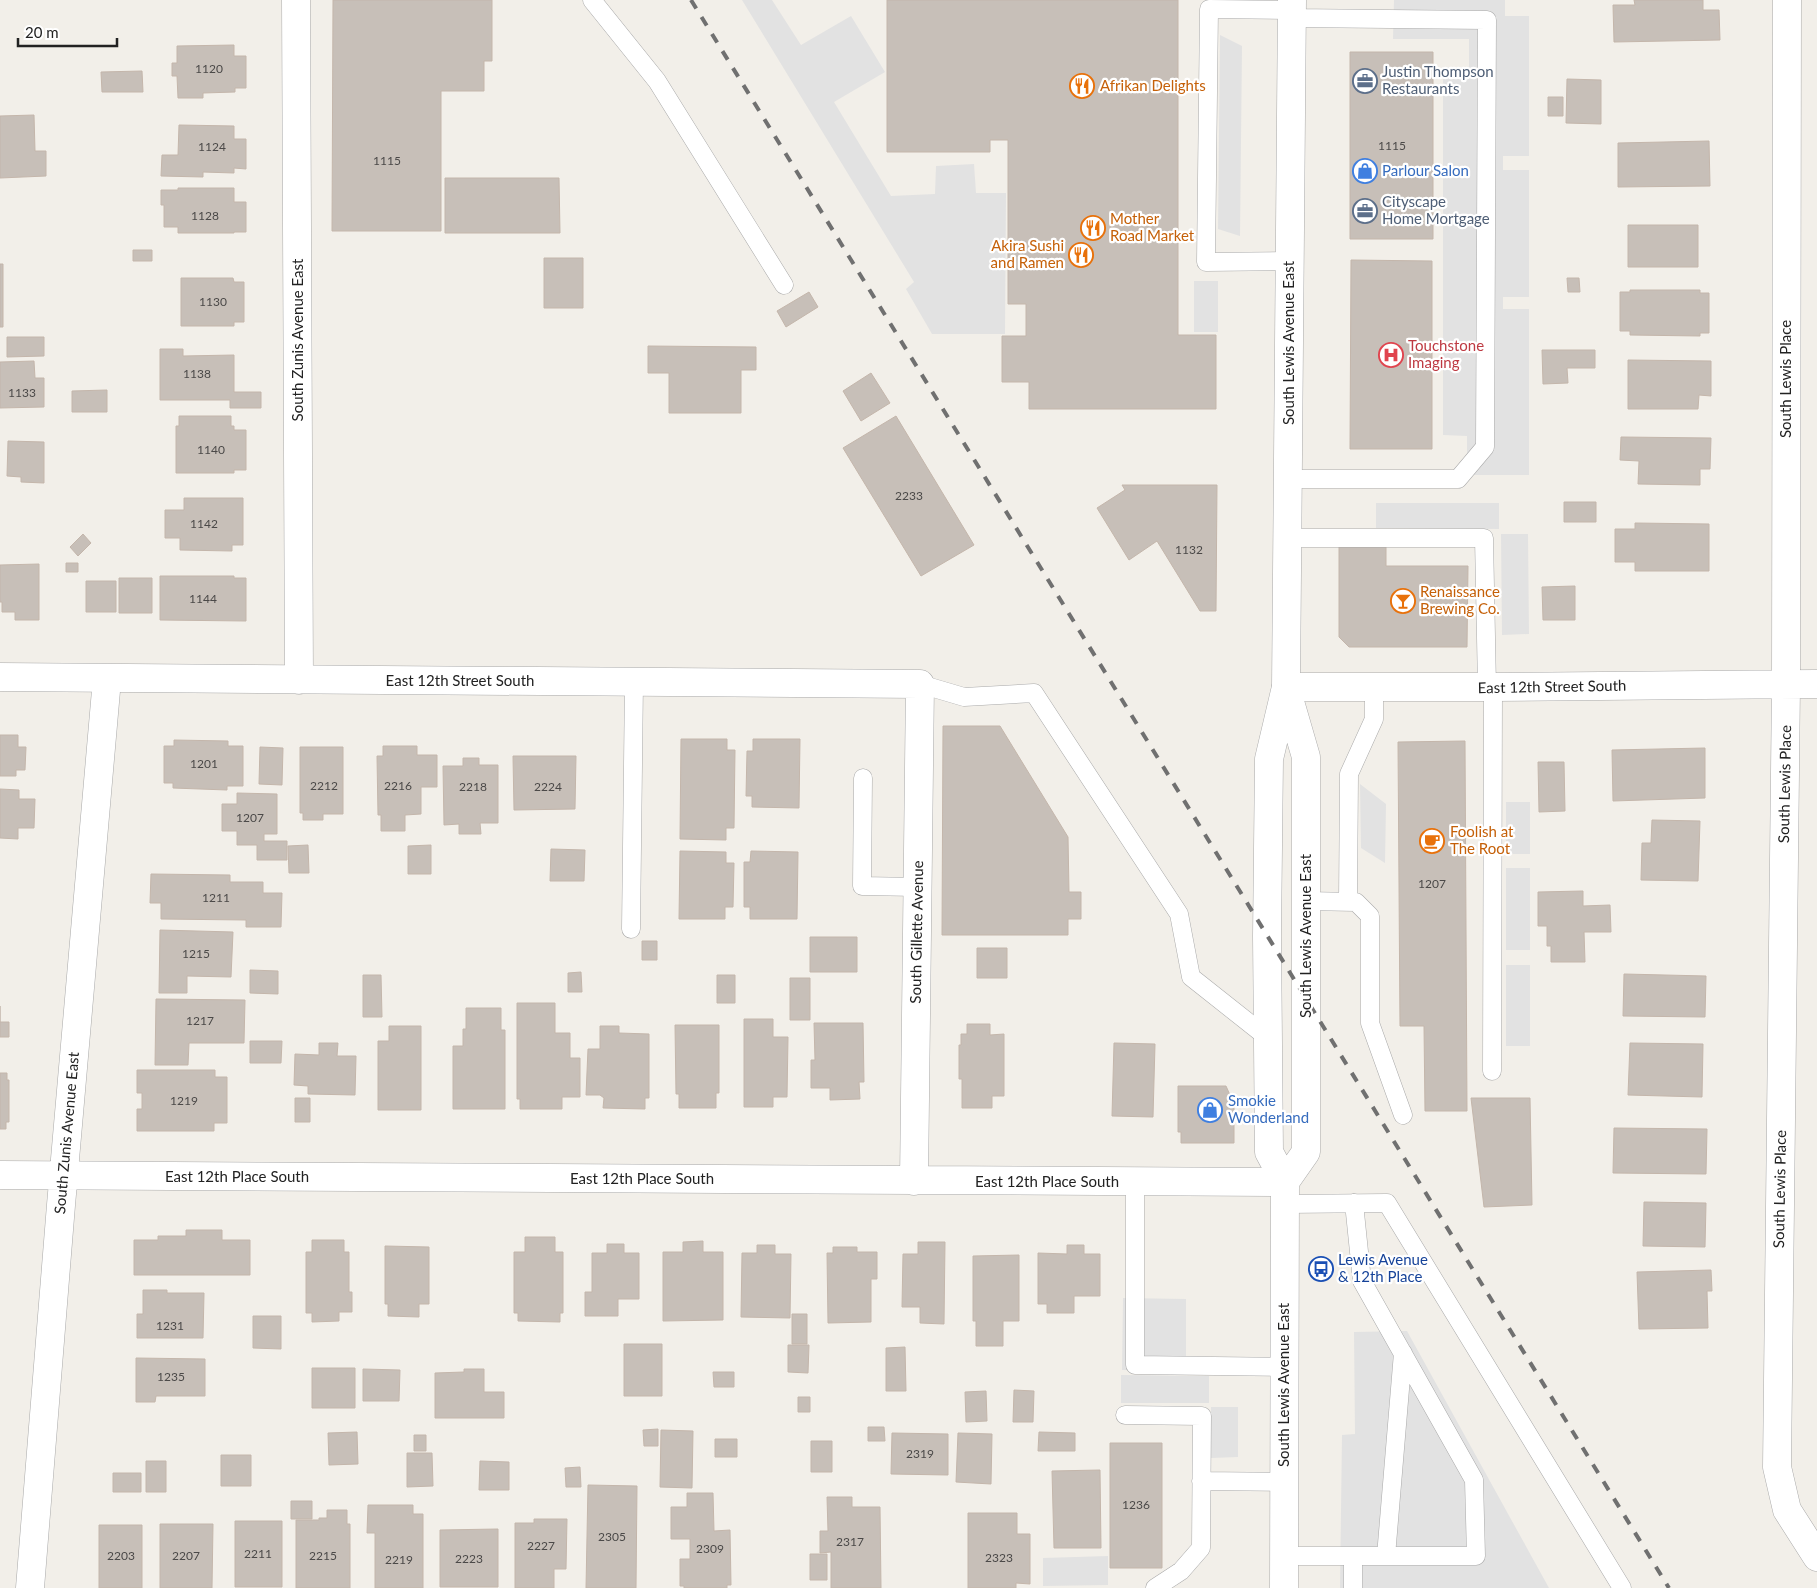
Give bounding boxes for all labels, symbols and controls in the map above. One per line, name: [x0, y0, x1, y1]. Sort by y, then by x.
scale bar: [18, 15, 116, 47]
text: 20 m: [25, 23, 59, 41]
house number: 1120: [195, 61, 223, 76]
place label: Justin Thompson Restaurants: [1382, 62, 1494, 97]
office icon: Justin Thompson Restaurants: [1352, 68, 1378, 94]
restaurant icon: Afrikan Delights: [1069, 73, 1095, 99]
place label: Afrikan Delights: [1100, 76, 1206, 94]
house number: 1115: [1378, 138, 1406, 153]
house number: 1124: [198, 139, 226, 154]
house number: 1115: [373, 153, 401, 168]
shop icon: Parlour Salon: [1352, 158, 1378, 184]
place label: Parlour Salon: [1382, 161, 1469, 179]
place label: Cityscape Home Mortgage: [1382, 192, 1490, 227]
office icon: Cityscape Home Mortgage: [1352, 198, 1378, 224]
house number: 1128: [191, 208, 219, 223]
place label: Mother Road Market: [1110, 209, 1195, 244]
restaurant icon: Mother Road Market: [1080, 215, 1106, 241]
place label: Akira Sushi and Ramen: [991, 236, 1064, 271]
restaurant icon: Akira Sushi and Ramen: [1068, 242, 1094, 268]
street label: South Zunis Avenue East: [288, 258, 306, 421]
street label: South Lewis Avenue East: [1279, 260, 1297, 425]
house number: 1130: [199, 294, 227, 309]
street label: South Lewis Place: [1776, 320, 1794, 438]
place label: Touchstone Imaging: [1408, 336, 1484, 371]
hospital icon: Touchstone Imaging: [1378, 342, 1404, 368]
house number: 1138: [183, 366, 211, 381]
house number: 1133: [8, 385, 36, 400]
house number: 1140: [197, 442, 225, 457]
house number: 2233: [895, 488, 923, 503]
house number: 1142: [190, 516, 218, 531]
house number: 1132: [1175, 542, 1203, 557]
place label: Renaissance Brewing Co.: [1420, 582, 1500, 617]
bar icon: Renaissance Brewing Co.: [1390, 588, 1416, 614]
house number: 1144: [189, 591, 217, 606]
street label: East 12th Street South: [386, 671, 534, 689]
street label: East 12th Street South: [1477, 676, 1627, 696]
street label: South Lewis Place: [1774, 725, 1794, 843]
house number: 1201: [190, 756, 218, 771]
house number: 2212: [310, 778, 338, 793]
house number: 2216: [384, 778, 412, 793]
house number: 2218: [459, 779, 487, 794]
house number: 2224: [534, 779, 562, 794]
house number: 1207: [236, 810, 264, 825]
place label: Foolish at The Root: [1450, 822, 1514, 857]
cafe icon: Foolish at The Root: [1419, 828, 1445, 854]
street label: South Lewis Avenue East: [1296, 853, 1314, 1018]
street label: South Gillette Avenue: [906, 860, 926, 1004]
house number: 1207: [1418, 876, 1446, 891]
house number: 1211: [202, 890, 230, 905]
house number: 1215: [182, 946, 210, 961]
house number: 1217: [186, 1013, 214, 1028]
street label: South Zunis Avenue East: [50, 1050, 82, 1215]
place label: Smokie Wonderland: [1228, 1091, 1309, 1126]
house number: 1219: [170, 1093, 198, 1108]
shop icon: Smokie Wonderland: [1197, 1097, 1223, 1123]
street label: South Lewis Place: [1769, 1130, 1789, 1248]
street label: East 12th Place South: [165, 1167, 309, 1185]
street label: East 12th Place South: [570, 1169, 714, 1187]
street label: East 12th Place South: [975, 1172, 1119, 1190]
place label: Lewis Avenue & 12th Place: [1338, 1250, 1428, 1285]
bus stop icon: Lewis Avenue & 12th Place: [1308, 1256, 1334, 1282]
street label: South Lewis Avenue East: [1274, 1302, 1292, 1467]
house number: 1231: [156, 1318, 184, 1333]
house number: 1235: [157, 1369, 185, 1384]
house number: 2319: [906, 1446, 934, 1461]
house number: 1236: [1122, 1497, 1150, 1512]
house number: 2305: [598, 1529, 626, 1544]
house number: 2317: [836, 1534, 864, 1549]
house number: 2227: [527, 1538, 555, 1553]
house number: 2309: [696, 1541, 724, 1556]
house number: 2211: [244, 1546, 272, 1561]
house number: 2203: [107, 1548, 135, 1563]
house number: 2207: [172, 1548, 200, 1563]
house number: 2215: [309, 1548, 337, 1563]
house number: 2323: [985, 1550, 1013, 1565]
house number: 2223: [455, 1551, 483, 1566]
house number: 2219: [385, 1552, 413, 1567]

